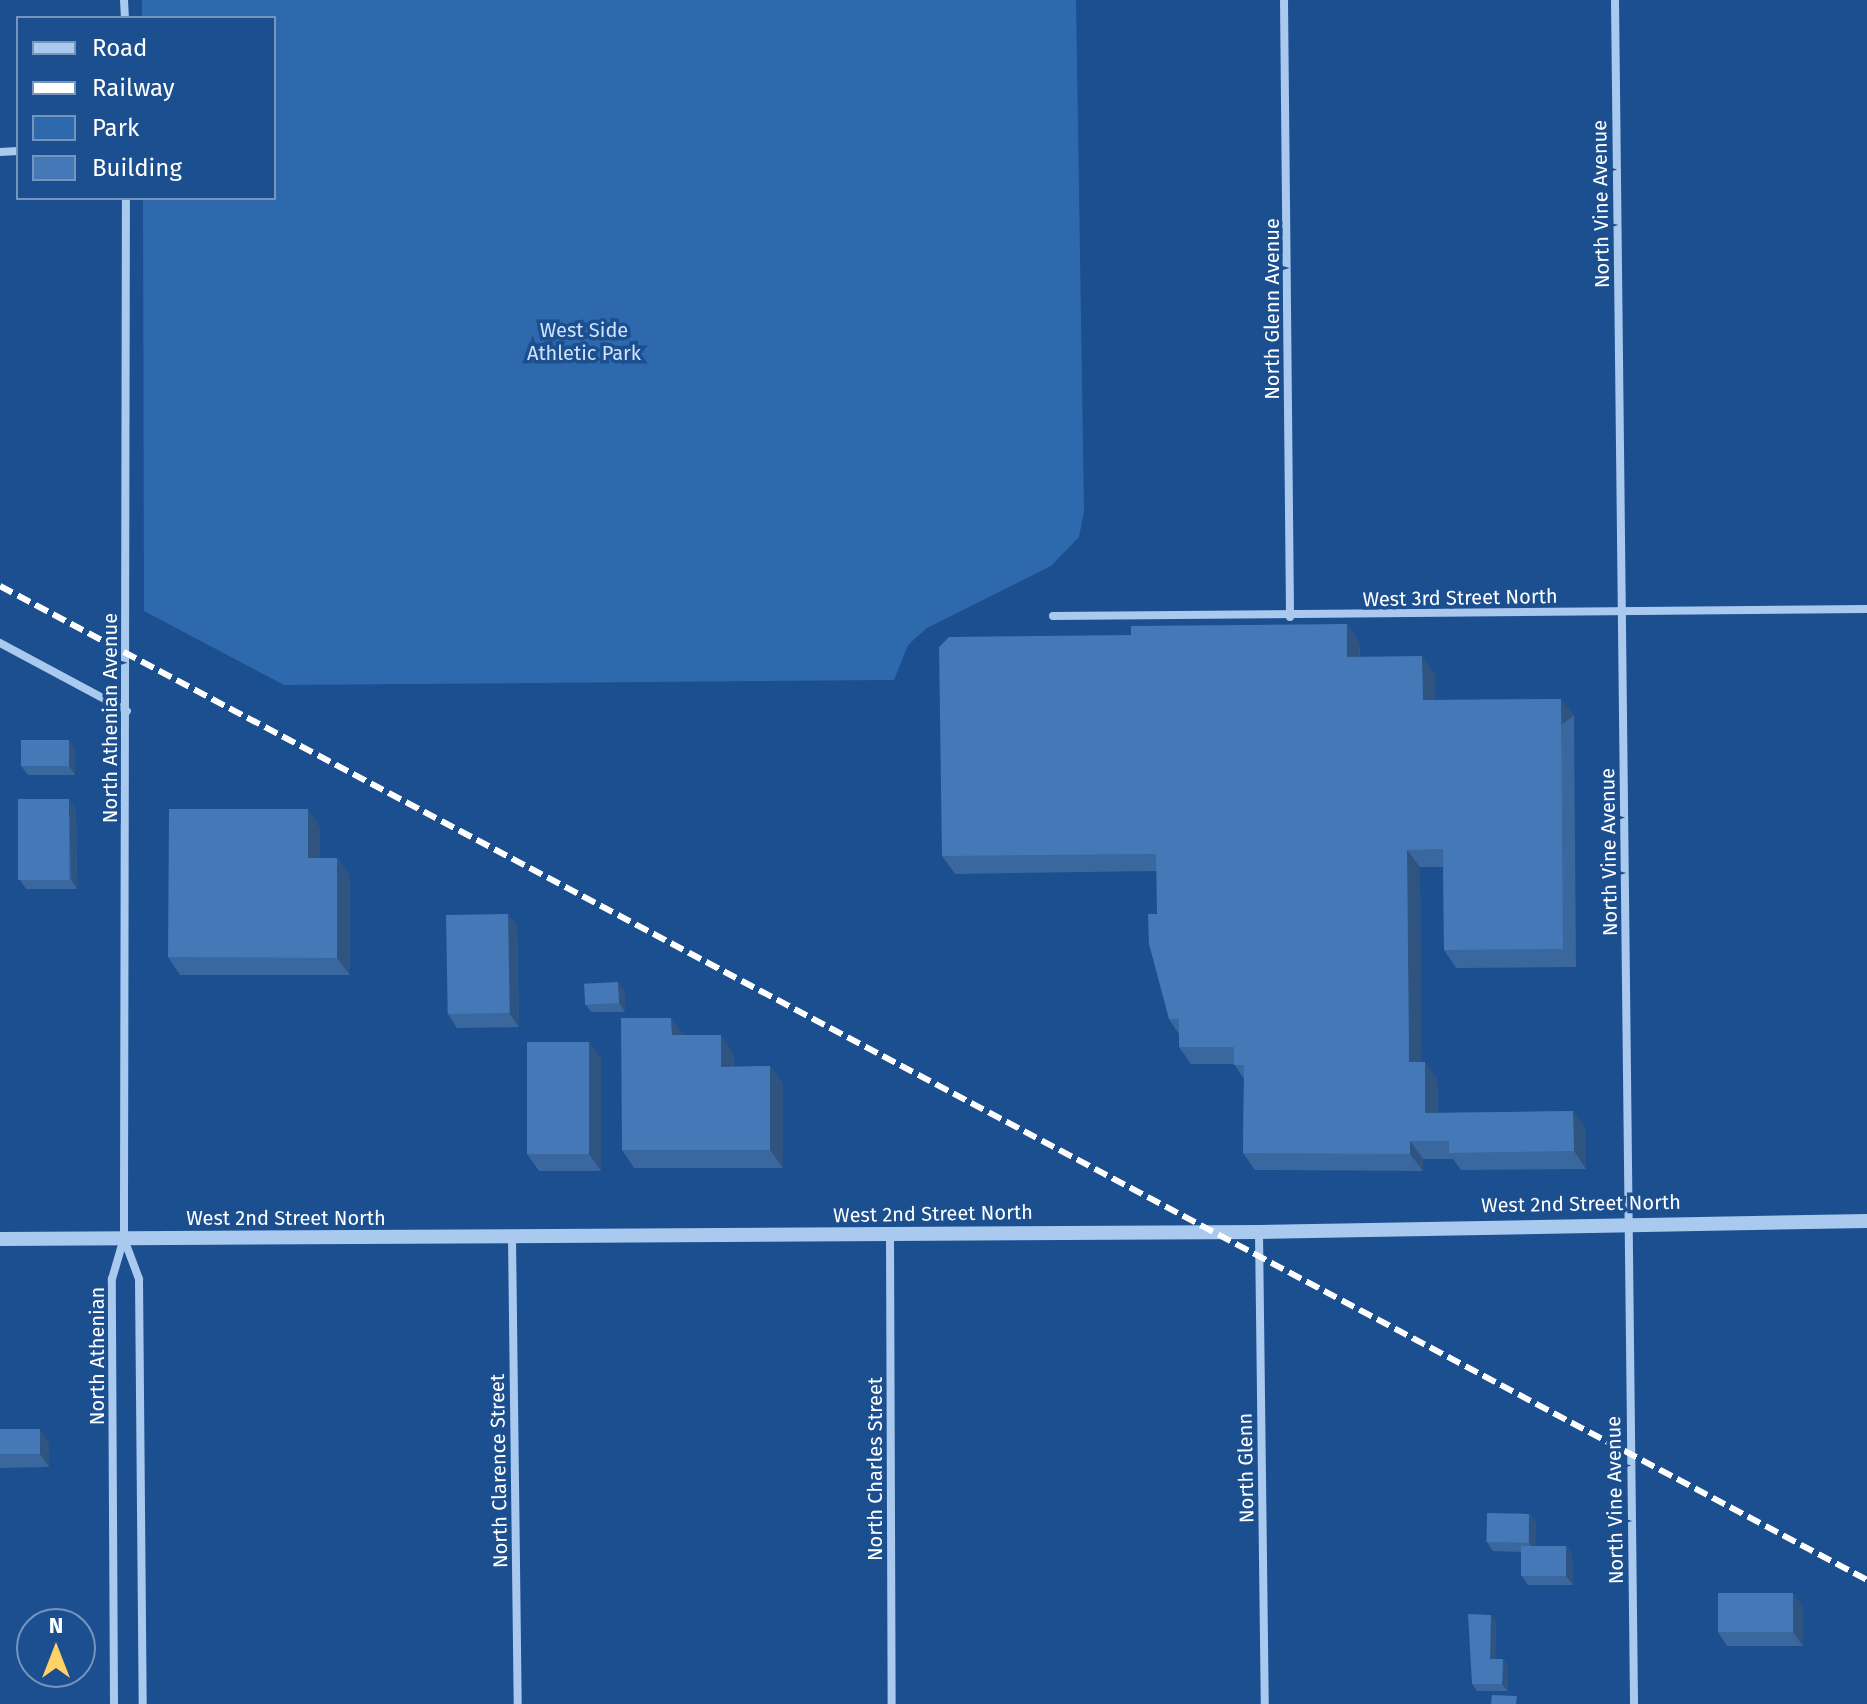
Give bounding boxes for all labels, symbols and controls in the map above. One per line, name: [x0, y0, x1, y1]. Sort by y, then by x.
legend: [16, 16, 276, 200]
text: Road: [92, 34, 147, 62]
text: Railway: [92, 74, 175, 102]
text: Park: [92, 114, 139, 142]
street label: North Vine Avenue: [1588, 120, 1614, 288]
text: Building: [92, 154, 182, 182]
street label: North Glenn Avenue: [1260, 218, 1284, 400]
park label: West Side Athletic Park: [527, 318, 641, 365]
street label: West 3rd Street North: [1362, 584, 1558, 612]
street label: North Athenian Avenue: [98, 613, 122, 823]
street label: North Vine Avenue: [1596, 768, 1622, 936]
street label: West 2nd Street North: [1481, 1190, 1681, 1218]
street label: West 2nd Street North: [833, 1200, 1033, 1228]
street label: West 2nd Street North: [186, 1206, 386, 1230]
street label: North Athenian: [85, 1287, 109, 1425]
street label: North Clarence Street: [485, 1374, 513, 1568]
street label: North Charles Street: [863, 1377, 887, 1561]
street label: North Glenn: [1233, 1413, 1259, 1523]
street label: North Vine Avenue: [1602, 1416, 1628, 1584]
north arrow: [16, 1608, 96, 1688]
text: N: [49, 1612, 63, 1639]

